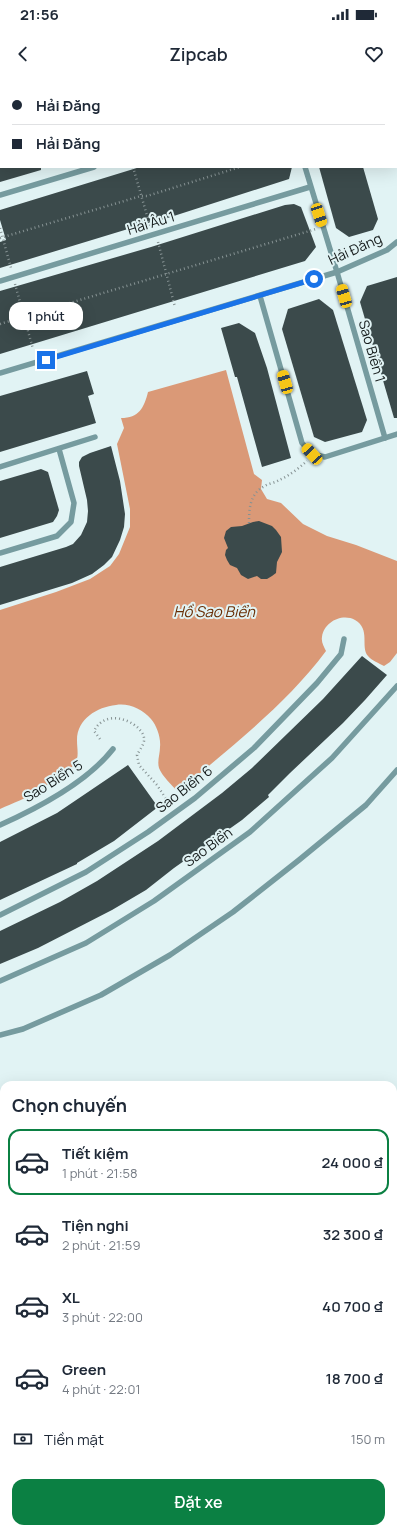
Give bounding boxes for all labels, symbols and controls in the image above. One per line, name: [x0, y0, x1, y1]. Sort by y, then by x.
text: 21:56: [20, 4, 59, 25]
text: Zipcab: [169, 42, 228, 66]
icon: back: [12, 43, 34, 65]
icon: heart: [363, 43, 385, 65]
text: Hải Đăng: [36, 95, 100, 116]
text: Hải Đăng: [36, 133, 100, 154]
car: [310, 202, 328, 228]
street label: Hải Âu 1: [125, 206, 177, 239]
street label: Hải Đăng: [325, 228, 385, 269]
route start: [305, 270, 323, 288]
car: [335, 283, 353, 309]
callout: 1 phút: [9, 302, 83, 330]
text: 1 phút: [27, 307, 65, 325]
street label: Sao Biển 1: [355, 318, 390, 384]
route end: [37, 351, 55, 369]
car: [276, 369, 294, 395]
car: [299, 441, 325, 467]
water label: Hồ Sao Biển: [173, 601, 256, 622]
street label: Sao Biển 5: [19, 755, 86, 806]
street label: Sao Biển 6: [151, 760, 216, 817]
street label: Sao Biển: [180, 823, 236, 871]
text: Chọn chuyến: [12, 1093, 127, 1117]
text: Tiết kiệm: [62, 1143, 128, 1164]
icon: car: [14, 1144, 50, 1180]
text: 24 000 ₫: [321, 1152, 383, 1173]
text: 1 phút · 21:58: [62, 1164, 138, 1182]
text: Tiện nghi: [62, 1215, 129, 1236]
icon: car: [14, 1216, 50, 1252]
text: 32 300 ₫: [323, 1224, 383, 1245]
text: 2 phút · 21:59: [62, 1236, 140, 1254]
text: XL: [62, 1287, 80, 1308]
icon: car: [14, 1288, 50, 1324]
text: 40 700 ₫: [322, 1296, 383, 1317]
text: 3 phút · 22:00: [62, 1308, 143, 1326]
text: Green: [62, 1359, 106, 1380]
icon: car: [14, 1360, 50, 1396]
text: 18 700 ₫: [325, 1368, 383, 1389]
text: 4 phút · 22:01: [62, 1380, 140, 1398]
icon: cash: [12, 1428, 34, 1450]
text: Tiền mặt: [44, 1429, 104, 1450]
text: 150 m: [351, 1430, 385, 1448]
button: Đặt xe: [12, 1479, 385, 1525]

